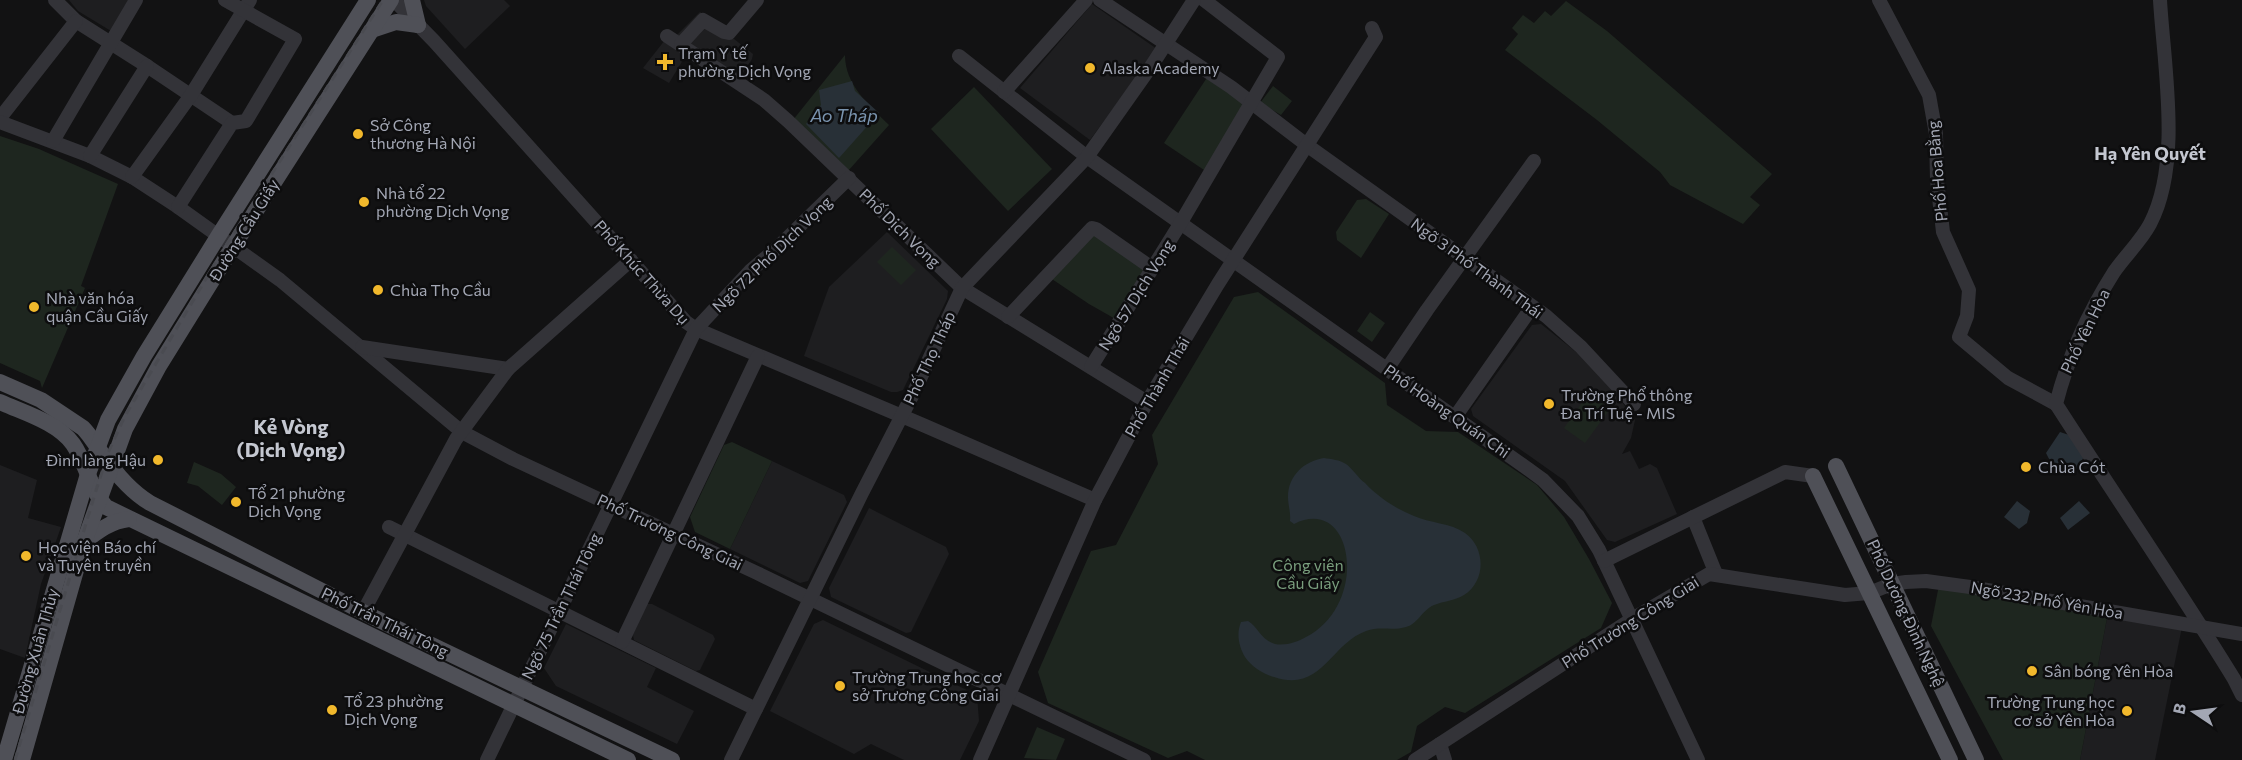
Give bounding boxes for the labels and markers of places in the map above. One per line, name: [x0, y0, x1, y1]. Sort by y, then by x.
place label: Trạm Y tế phường Dịch Vọng: [678, 43, 811, 80]
marker: Trạm Y tế phường Dịch Vọng: [656, 53, 674, 71]
place label: Alaska Academy: [1102, 58, 1220, 77]
marker: Alaska Academy: [1083, 61, 1097, 75]
place label: Sở Công thương Hà Nội: [370, 115, 476, 152]
marker: Sở Công thương Hà Nội: [351, 127, 365, 141]
place label: Nhà tổ 22 phường Dịch Vọng: [376, 183, 509, 220]
marker: Nhà tổ 22 phường Dịch Vọng: [357, 195, 371, 209]
place label: Chùa Thọ Cầu: [390, 280, 491, 299]
marker: Chùa Thọ Cầu: [371, 283, 385, 297]
place label: Nhà văn hóa quận Cầu Giấy: [46, 288, 148, 325]
marker: Nhà văn hóa quận Cầu Giấy: [27, 300, 41, 314]
place label: Trường Phổ thông Đa Trí Tuệ - MIS: [1560, 385, 1693, 422]
marker: Trường Phổ thông Đa Trí Tuệ - MIS: [1542, 397, 1556, 411]
place label: Đình làng Hậu: [45, 450, 146, 469]
marker: Đình làng Hậu: [151, 453, 165, 467]
place label: Chùa Cót: [2038, 457, 2106, 476]
marker: Chùa Cót: [2019, 460, 2033, 474]
place label: Tổ 21 phường Dịch Vọng: [248, 483, 345, 520]
marker: Tổ 21 phường Dịch Vọng: [229, 495, 243, 509]
place label: Học viện Báo chí và Tuyên truyền: [38, 537, 157, 574]
marker: Học viện Báo chí và Tuyên truyền: [19, 549, 33, 563]
place label: Sân bóng Yên Hòa: [2044, 661, 2173, 680]
marker: Sân bóng Yên Hòa: [2025, 664, 2039, 678]
place label: Trường Trung học cơ sở Trương Công Giai: [852, 667, 1002, 704]
marker: Trường Trung học cơ sở Trương Công Giai: [833, 679, 847, 693]
place label: Tổ 23 phường Dịch Vọng: [344, 691, 444, 728]
place label: Trường Trung học cơ sở Yên Hòa: [1987, 692, 2115, 729]
marker: Tổ 23 phường Dịch Vọng: [325, 703, 339, 717]
marker: Trường Trung học cơ sở Yên Hòa: [2120, 704, 2134, 718]

